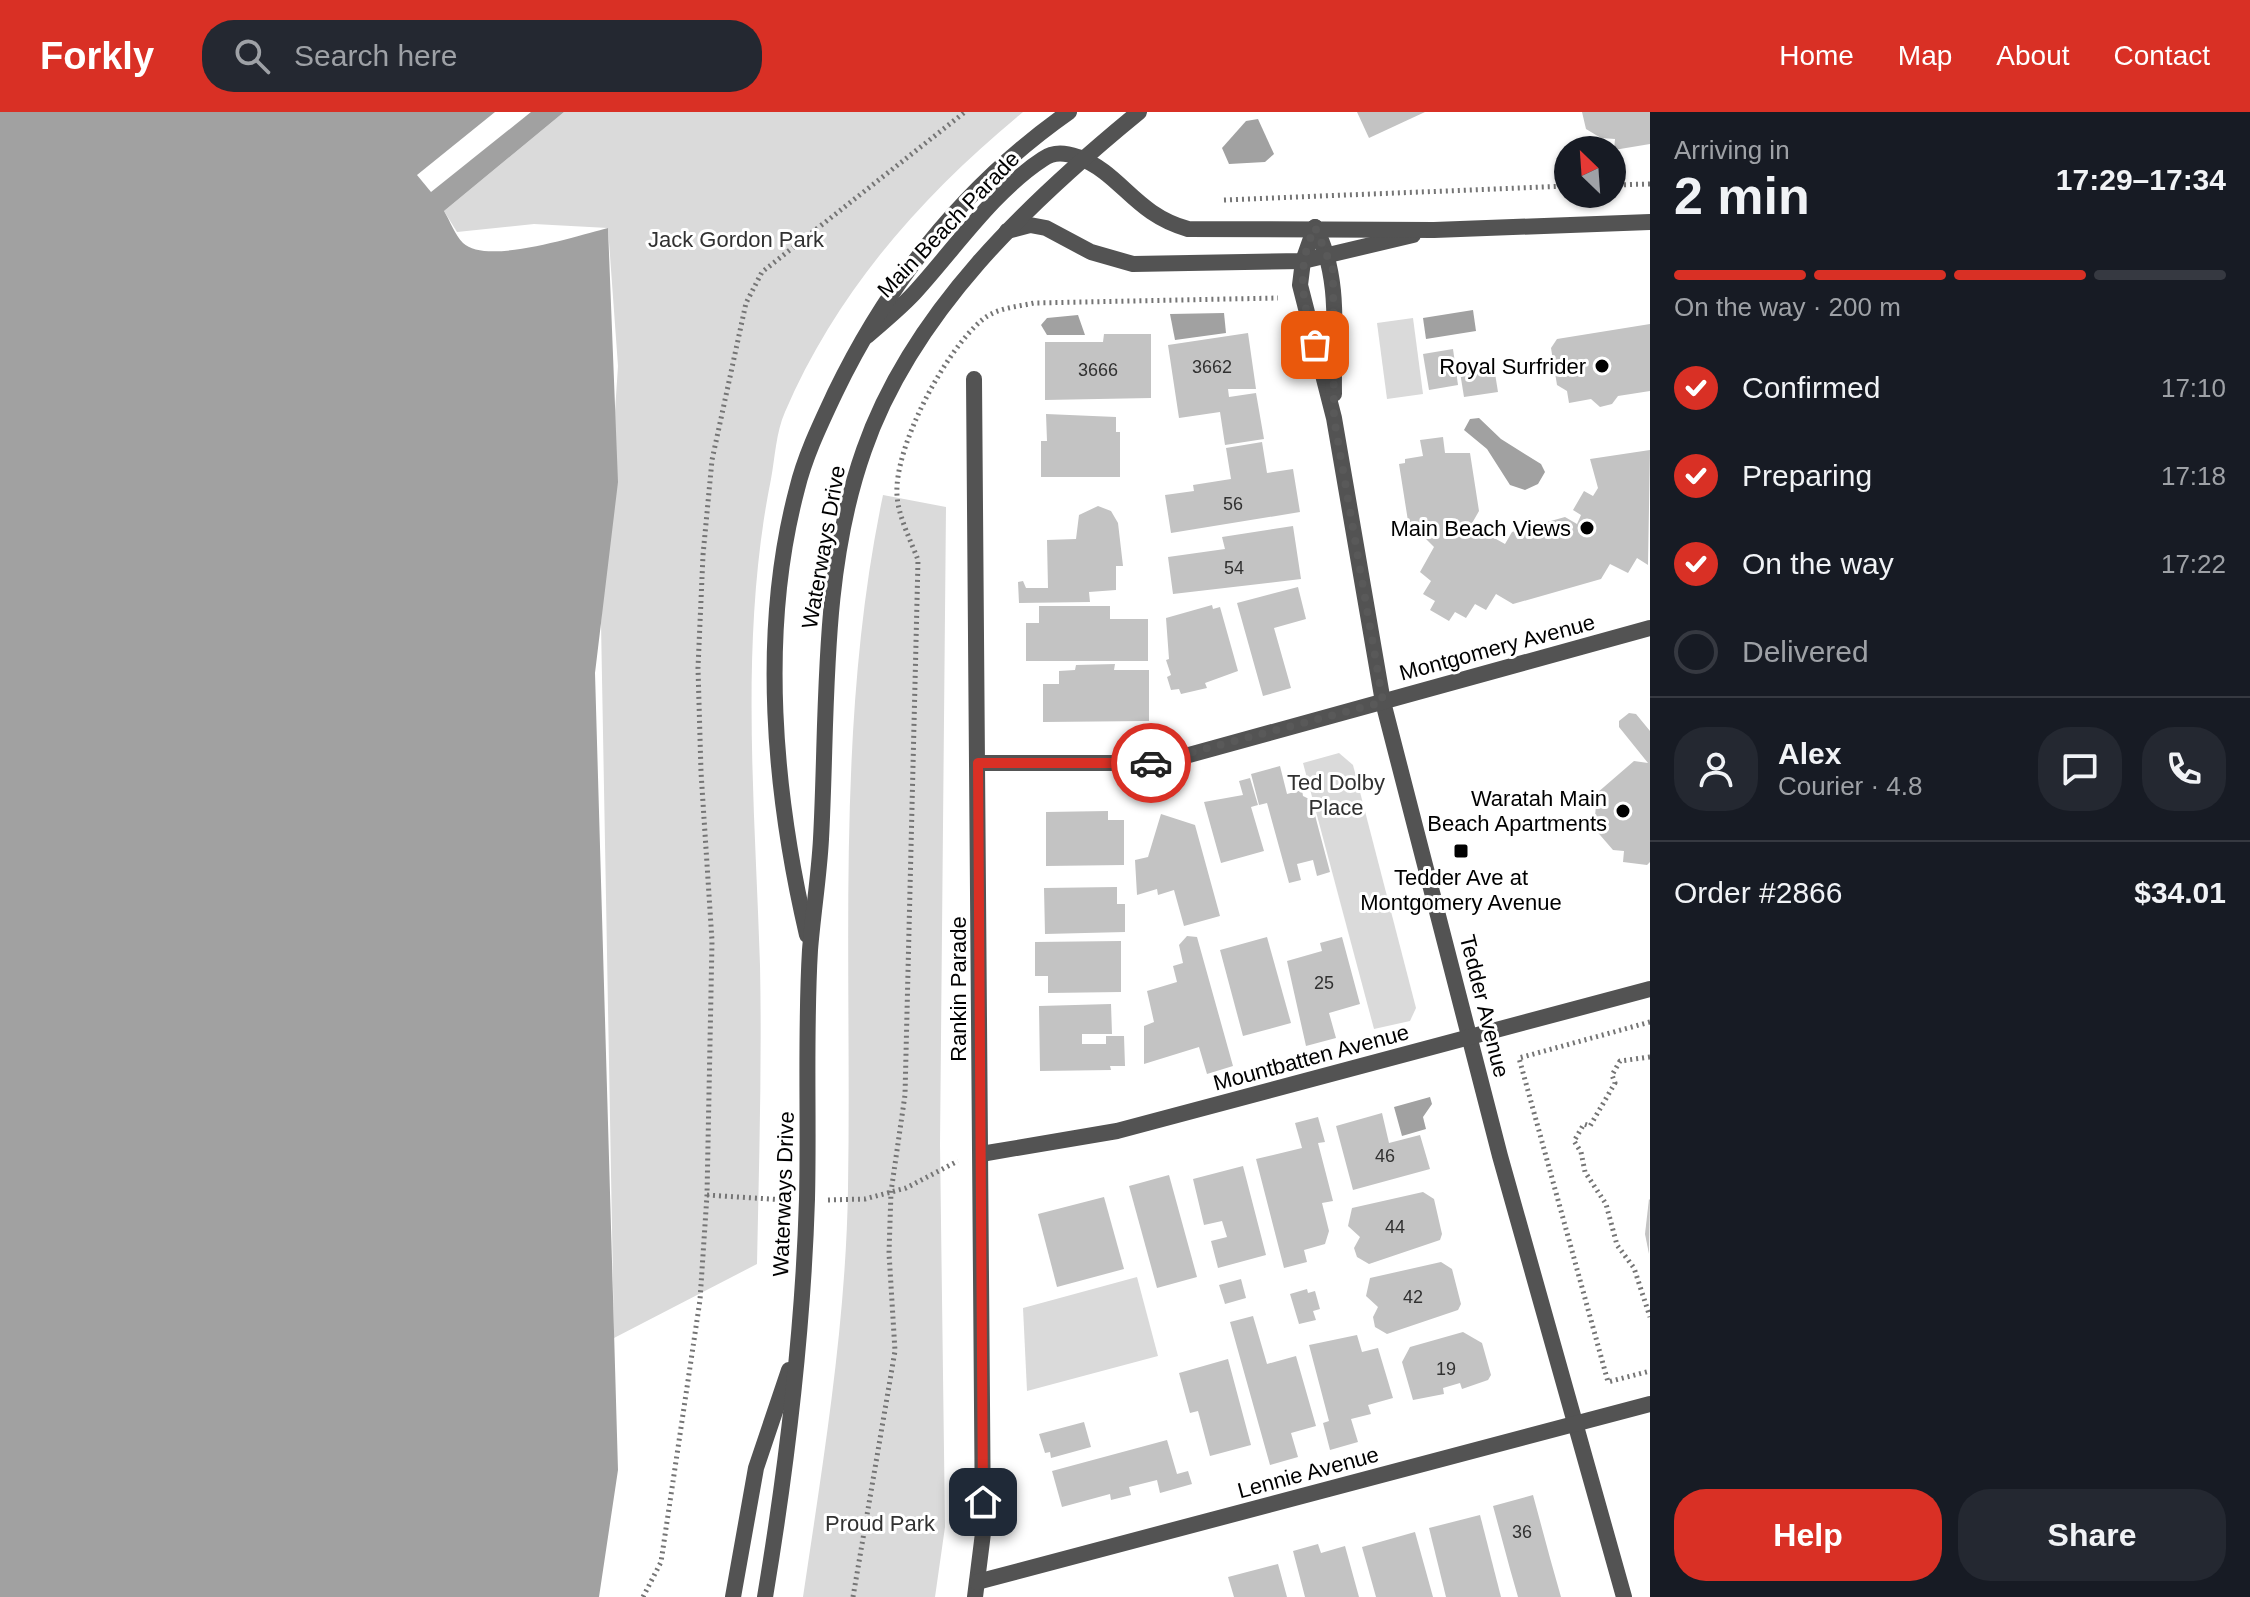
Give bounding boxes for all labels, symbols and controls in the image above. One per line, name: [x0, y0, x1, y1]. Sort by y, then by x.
search box: [202, 20, 762, 92]
icon: search: [230, 34, 274, 78]
text: Forkly: [40, 35, 154, 77]
text: Search here: [294, 39, 457, 72]
text: Home: [1779, 40, 1854, 71]
text: Map: [1898, 40, 1952, 71]
text: About: [1996, 40, 2070, 71]
text: Contact: [2114, 40, 2210, 71]
text: Arriving in: [1674, 135, 1790, 165]
north arrow: [1554, 136, 1626, 208]
map controls: [1554, 136, 1626, 208]
street label: Main Beach Parade: [872, 146, 1024, 303]
text: 17:29–17:34: [2056, 163, 2226, 196]
text: 2 min: [1674, 167, 1810, 225]
park label: Jack Gordon Park: [648, 227, 825, 252]
text: On the way · 200 m: [1674, 292, 1901, 322]
pin: [1281, 311, 1349, 379]
icon: bag: [1293, 323, 1337, 367]
place label: Royal Surfrider: [1439, 354, 1586, 379]
house number: 3662: [1192, 357, 1232, 377]
marker: Royal Surfrider: [1593, 357, 1611, 375]
house number: 3666: [1078, 360, 1118, 380]
icon: check: [1674, 366, 1718, 410]
text: Confirmed: [1742, 371, 1880, 404]
text: 17:10: [2161, 373, 2226, 403]
icon: check: [1674, 454, 1718, 498]
text: Preparing: [1742, 459, 1872, 492]
text: 17:18: [2161, 461, 2226, 491]
street label: Waterways Drive: [797, 463, 850, 631]
house number: 56: [1223, 494, 1243, 514]
place label: Main Beach Views: [1390, 516, 1571, 541]
marker: Main Beach Views: [1578, 519, 1596, 537]
icon: check: [1674, 542, 1718, 586]
text: On the way: [1742, 547, 1894, 580]
text: 17:22: [2161, 549, 2226, 579]
house number: 54: [1224, 558, 1244, 578]
street label: Montgomery Avenue: [1397, 609, 1598, 686]
text: Delivered: [1742, 635, 1869, 668]
courier: [1111, 723, 1191, 803]
button: person: [1674, 727, 1758, 811]
button: chat: [2038, 727, 2122, 811]
button: phone: [2142, 727, 2226, 811]
text: Alex: [1778, 737, 1841, 770]
icon: car: [1129, 741, 1173, 785]
park label: Ted Dolby Place: [1287, 770, 1385, 820]
text: Courier · 4.8: [1778, 771, 1923, 801]
place label: Waratah Main Beach Apartments: [1427, 786, 1607, 836]
marker: Waratah Main Beach Apartments: [1614, 802, 1632, 820]
marker: Tedder Ave at Montgomery Avenue: [1452, 842, 1470, 860]
place label: Tedder Ave at Montgomery Avenue: [1360, 865, 1562, 915]
text: Order #2866: [1674, 876, 1842, 909]
text: $34.01: [2134, 876, 2226, 909]
street label: Rankin Parade: [946, 916, 971, 1062]
street label: Tedder Avenue: [1455, 932, 1514, 1080]
house number: 25: [1314, 973, 1334, 993]
street label: Mountbatten Avenue: [1211, 1019, 1412, 1096]
street label: Waterways Drive: [768, 1111, 799, 1277]
house number: 46: [1375, 1146, 1395, 1166]
house number: 44: [1385, 1217, 1405, 1237]
house number: 42: [1403, 1287, 1423, 1307]
house number: 19: [1436, 1359, 1456, 1379]
street label: Lennie Avenue: [1235, 1442, 1381, 1503]
pin: [949, 1468, 1017, 1536]
icon: home: [961, 1480, 1005, 1524]
button: Help: [1674, 1489, 1942, 1581]
button: Share: [1958, 1489, 2226, 1581]
park label: Proud Park: [825, 1511, 936, 1536]
house number: 36: [1512, 1522, 1532, 1542]

